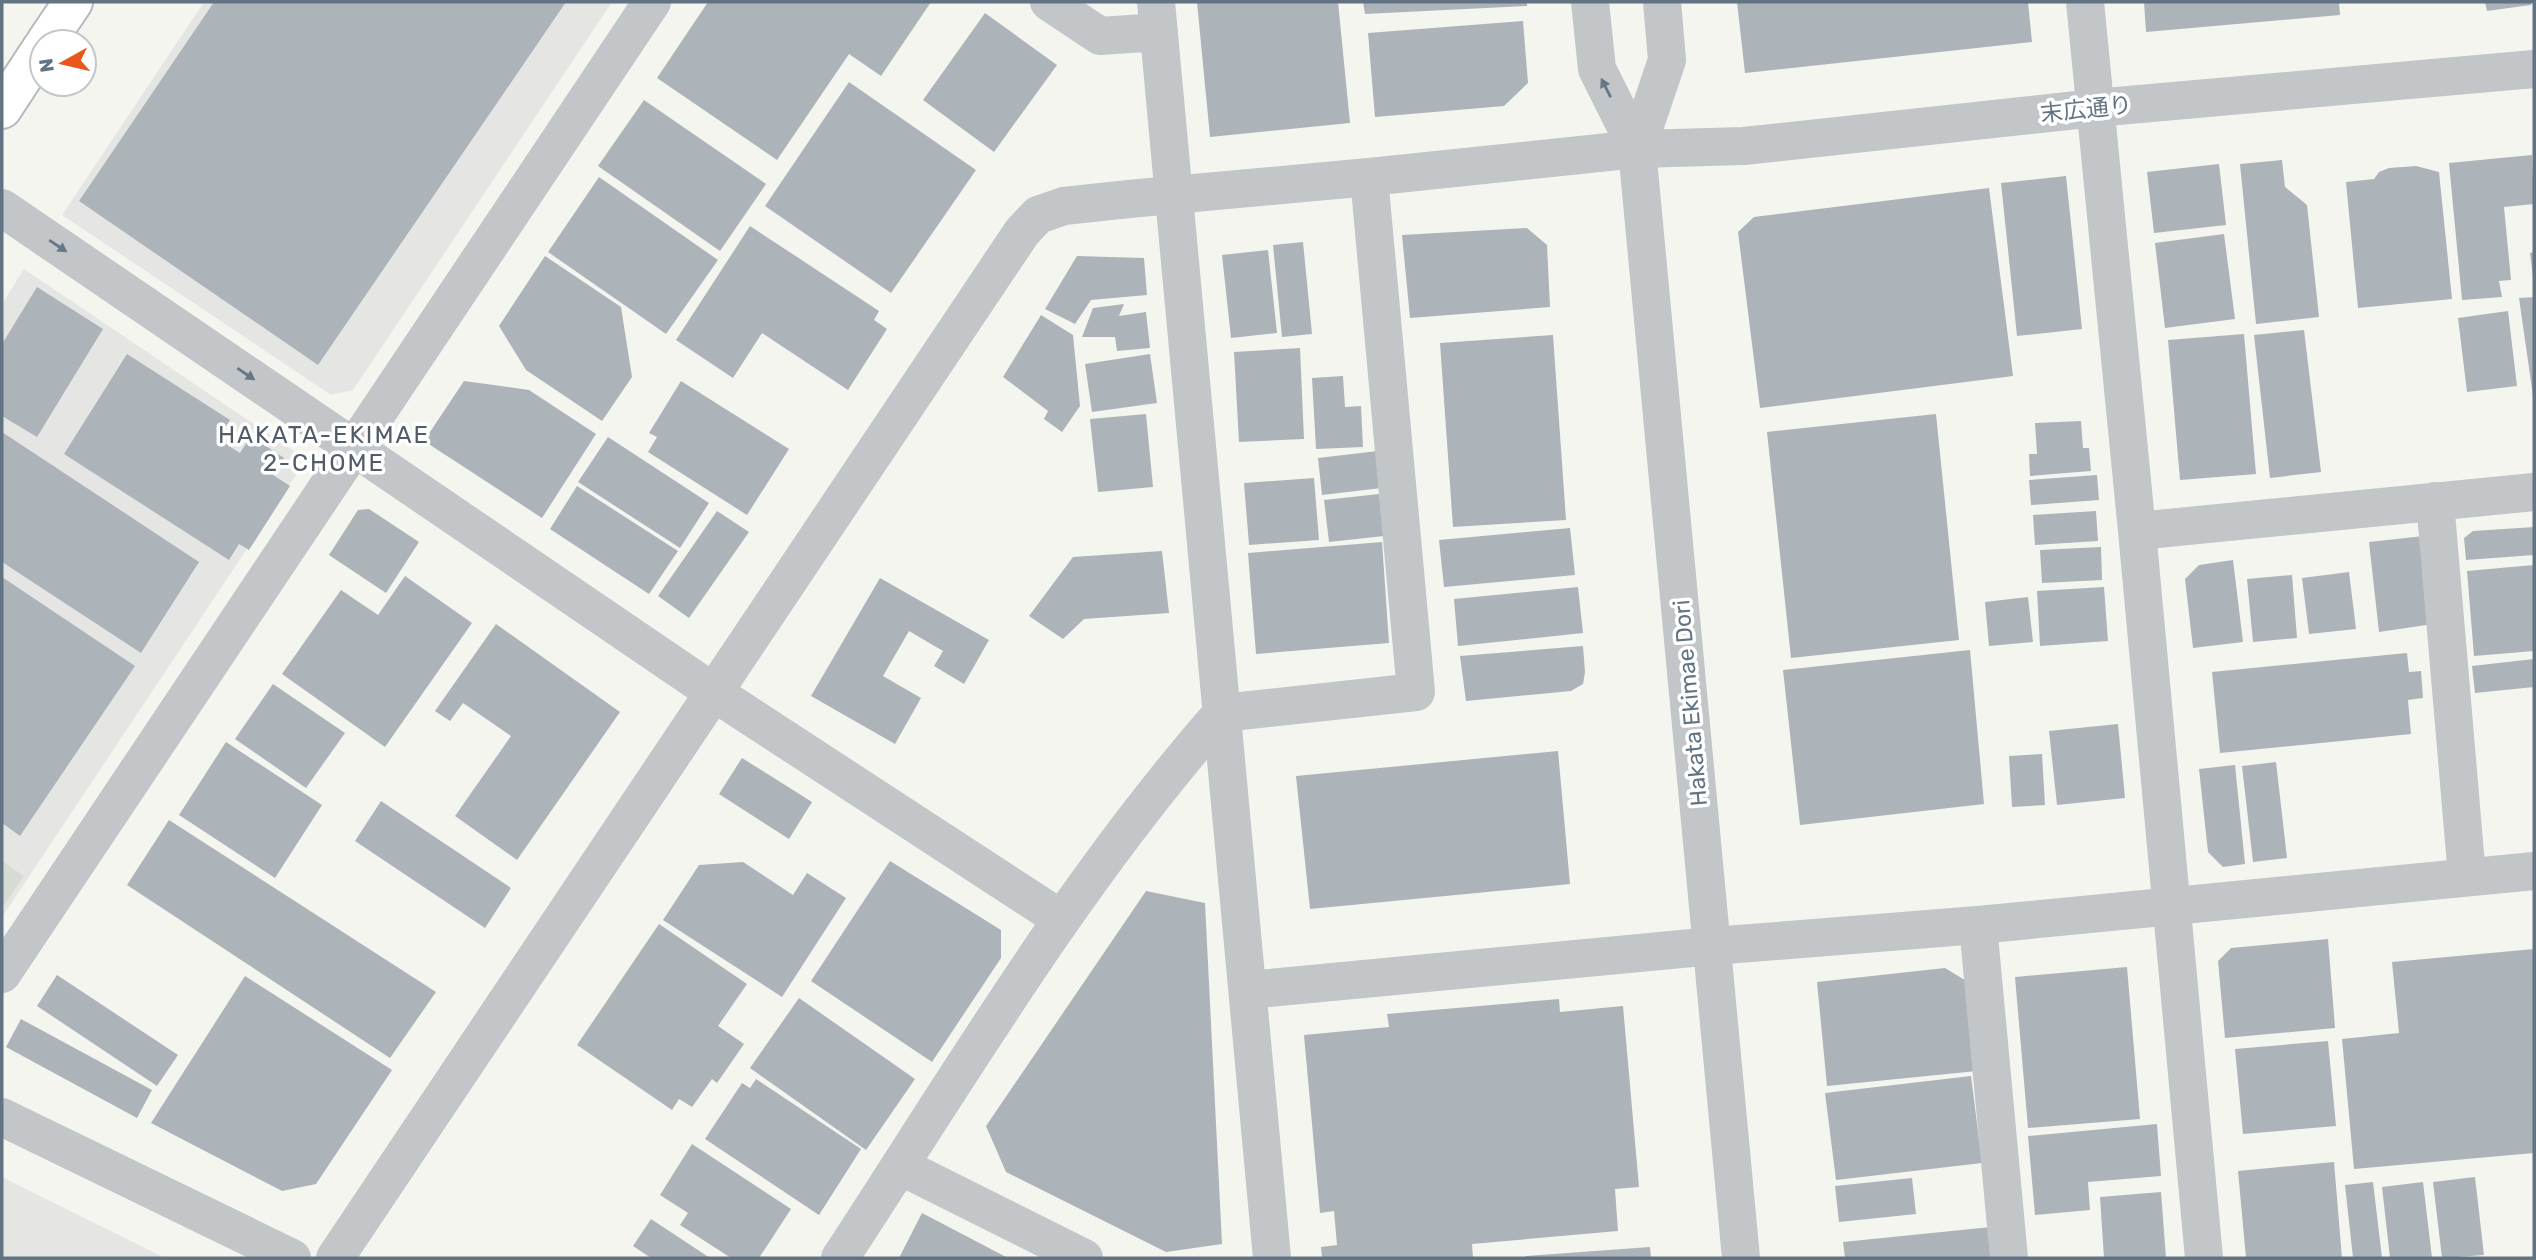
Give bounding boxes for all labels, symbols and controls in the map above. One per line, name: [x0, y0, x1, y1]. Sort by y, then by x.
north arrow: [28, 28, 98, 98]
text: N: [34, 57, 59, 74]
one-way arrow: [1601, 78, 1612, 98]
street label: 末広通り: [2039, 90, 2133, 128]
one-way arrow: [49, 239, 67, 253]
one-way arrow: [236, 368, 256, 381]
district label: HAKATA-EKIMAE 2-CHOME: [218, 421, 430, 477]
street label: Hakata Ekimae Dori: [1667, 599, 1713, 807]

